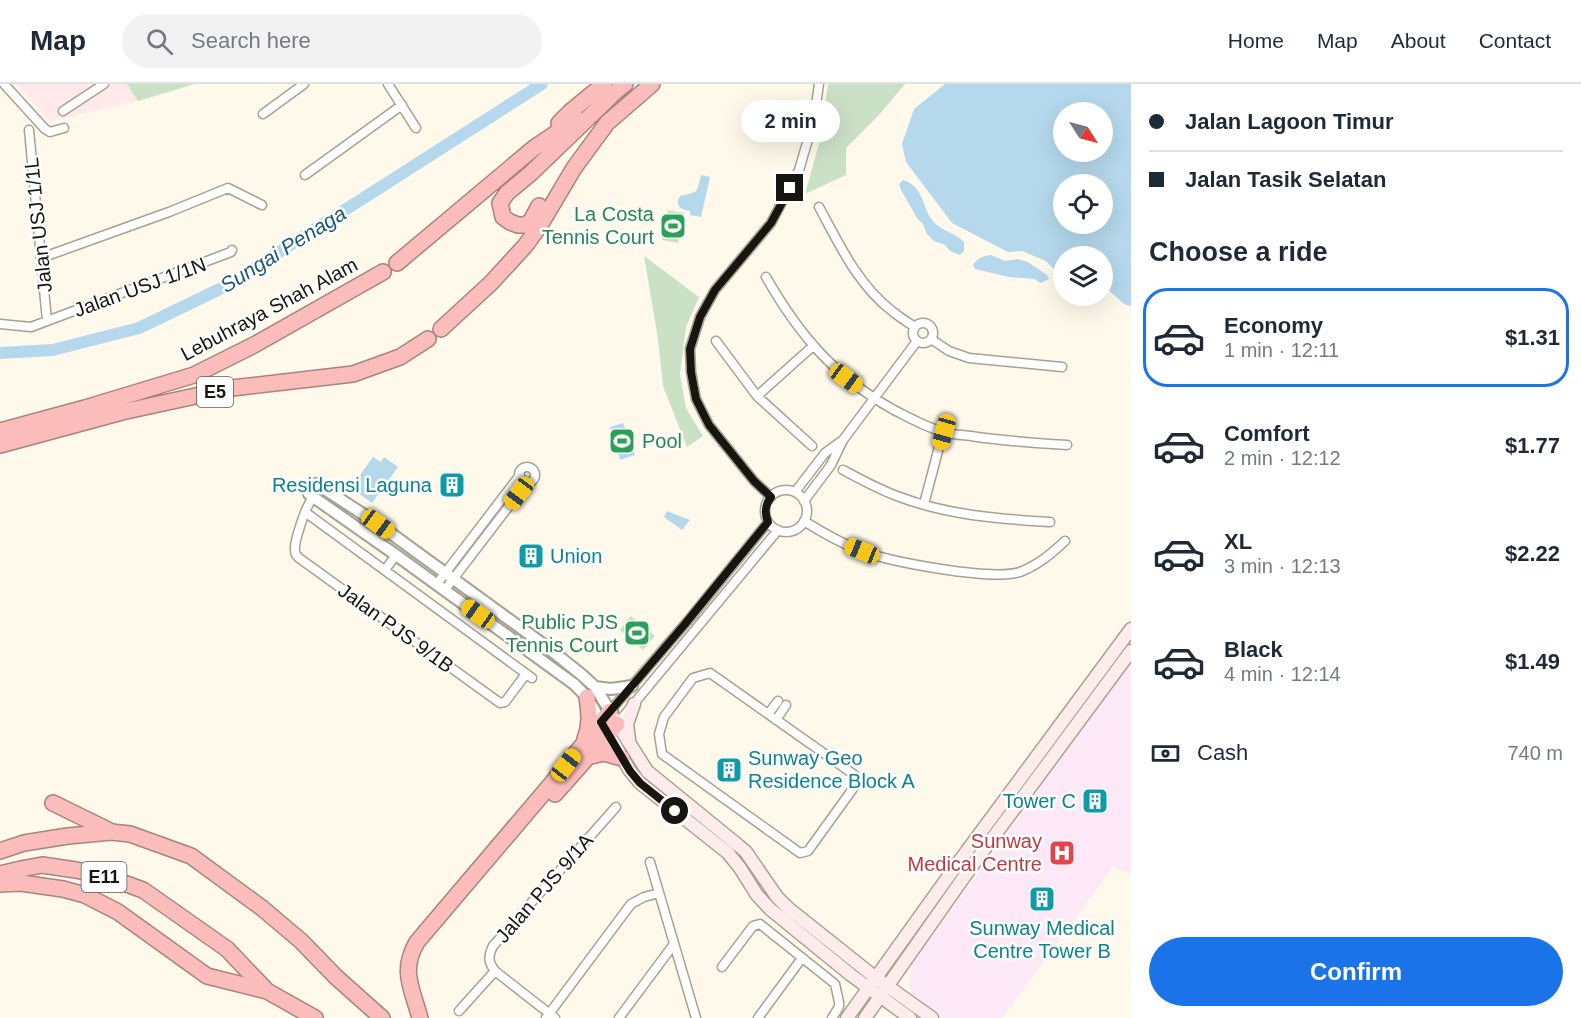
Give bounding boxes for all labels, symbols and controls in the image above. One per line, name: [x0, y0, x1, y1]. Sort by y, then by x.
search box: [122, 14, 542, 68]
text: Map: [30, 25, 86, 56]
icon: search: [143, 25, 176, 58]
text: Search here: [191, 28, 311, 53]
text: Home: [1228, 29, 1284, 52]
text: Map: [1317, 29, 1358, 52]
text: About: [1391, 29, 1446, 52]
text: Contact: [1479, 29, 1551, 52]
callout: 2 min: [740, 101, 840, 143]
north arrow: [1053, 102, 1113, 162]
map controls: [1053, 102, 1113, 306]
text: Jalan Lagoon Timur: [1185, 109, 1394, 134]
text: 2 min: [764, 110, 817, 132]
street label: Jalan USJ 1/1L: [20, 156, 56, 294]
text: Jalan Tasik Selatan: [1185, 167, 1386, 192]
route end: [776, 174, 803, 201]
button: locate: [1053, 174, 1113, 234]
water label: Sungai Penaga: [216, 201, 350, 297]
place label: La Costa Tennis Court: [542, 203, 655, 248]
sports icon: La Costa Tennis Court: [658, 211, 688, 241]
text: Choose a ride: [1149, 237, 1328, 267]
button: layers: [1053, 246, 1113, 306]
street label: Jalan USJ 1/1N: [71, 253, 209, 321]
street label: Lebuhraya Shah Alam: [177, 253, 361, 365]
icon: car: [1152, 311, 1206, 365]
text: Economy: [1224, 313, 1323, 338]
text: $1.31: [1505, 325, 1560, 350]
text: 1 min · 12:11: [1224, 339, 1339, 361]
car: [826, 360, 866, 396]
road number: E5: [197, 377, 233, 407]
car: [930, 412, 958, 452]
icon: car: [1152, 419, 1206, 473]
text: Comfort: [1224, 421, 1310, 446]
sports icon: Pool: [607, 426, 637, 456]
place label: Pool: [642, 430, 682, 452]
text: $1.77: [1505, 433, 1560, 458]
text: 2 min · 12:12: [1224, 447, 1341, 469]
building icon: Residensi Laguna: [437, 470, 467, 500]
car: [501, 473, 537, 513]
place label: Residensi Laguna: [272, 474, 433, 496]
car: [358, 506, 398, 542]
icon: car: [1152, 527, 1206, 581]
text: XL: [1224, 529, 1252, 554]
car: [842, 536, 882, 566]
building icon: Union: [516, 541, 546, 571]
text: $2.22: [1505, 541, 1560, 566]
place label: Union: [550, 545, 602, 567]
text: 3 min · 12:13: [1224, 555, 1341, 577]
street label: Jalan PJS 9/1B: [334, 579, 458, 677]
car: [458, 596, 498, 632]
place label: Public PJS Tennis Court: [506, 611, 618, 656]
sports icon: Public PJS Tennis Court: [622, 618, 652, 648]
icon: car: [1152, 635, 1206, 689]
text: Black: [1224, 637, 1283, 662]
text: $1.49: [1505, 649, 1560, 674]
text: 4 min · 12:14: [1224, 663, 1341, 685]
icon: cash: [1149, 737, 1182, 770]
text: Cash: [1197, 740, 1248, 765]
text: 740 m: [1507, 742, 1563, 764]
car: [548, 745, 584, 785]
place label: Sunway Geo Residence Block A: [748, 747, 915, 792]
building icon: Sunway Geo Residence Block A: [714, 755, 744, 785]
building icon: Tower C: [1080, 786, 1110, 816]
place label: Tower C: [1003, 790, 1076, 812]
route start: [661, 797, 688, 824]
street label: Jalan PJS 9/1A: [491, 829, 598, 947]
place label: Sunway Medical Centre: [907, 830, 1042, 875]
hospital icon: Sunway Medical Centre: [1047, 838, 1077, 868]
road number: E11: [82, 862, 126, 892]
building icon: Sunway Medical Centre Tower B: [1027, 884, 1057, 914]
place label: Sunway Medical Centre Tower B: [969, 917, 1115, 962]
button: Confirm: [1149, 937, 1563, 1006]

